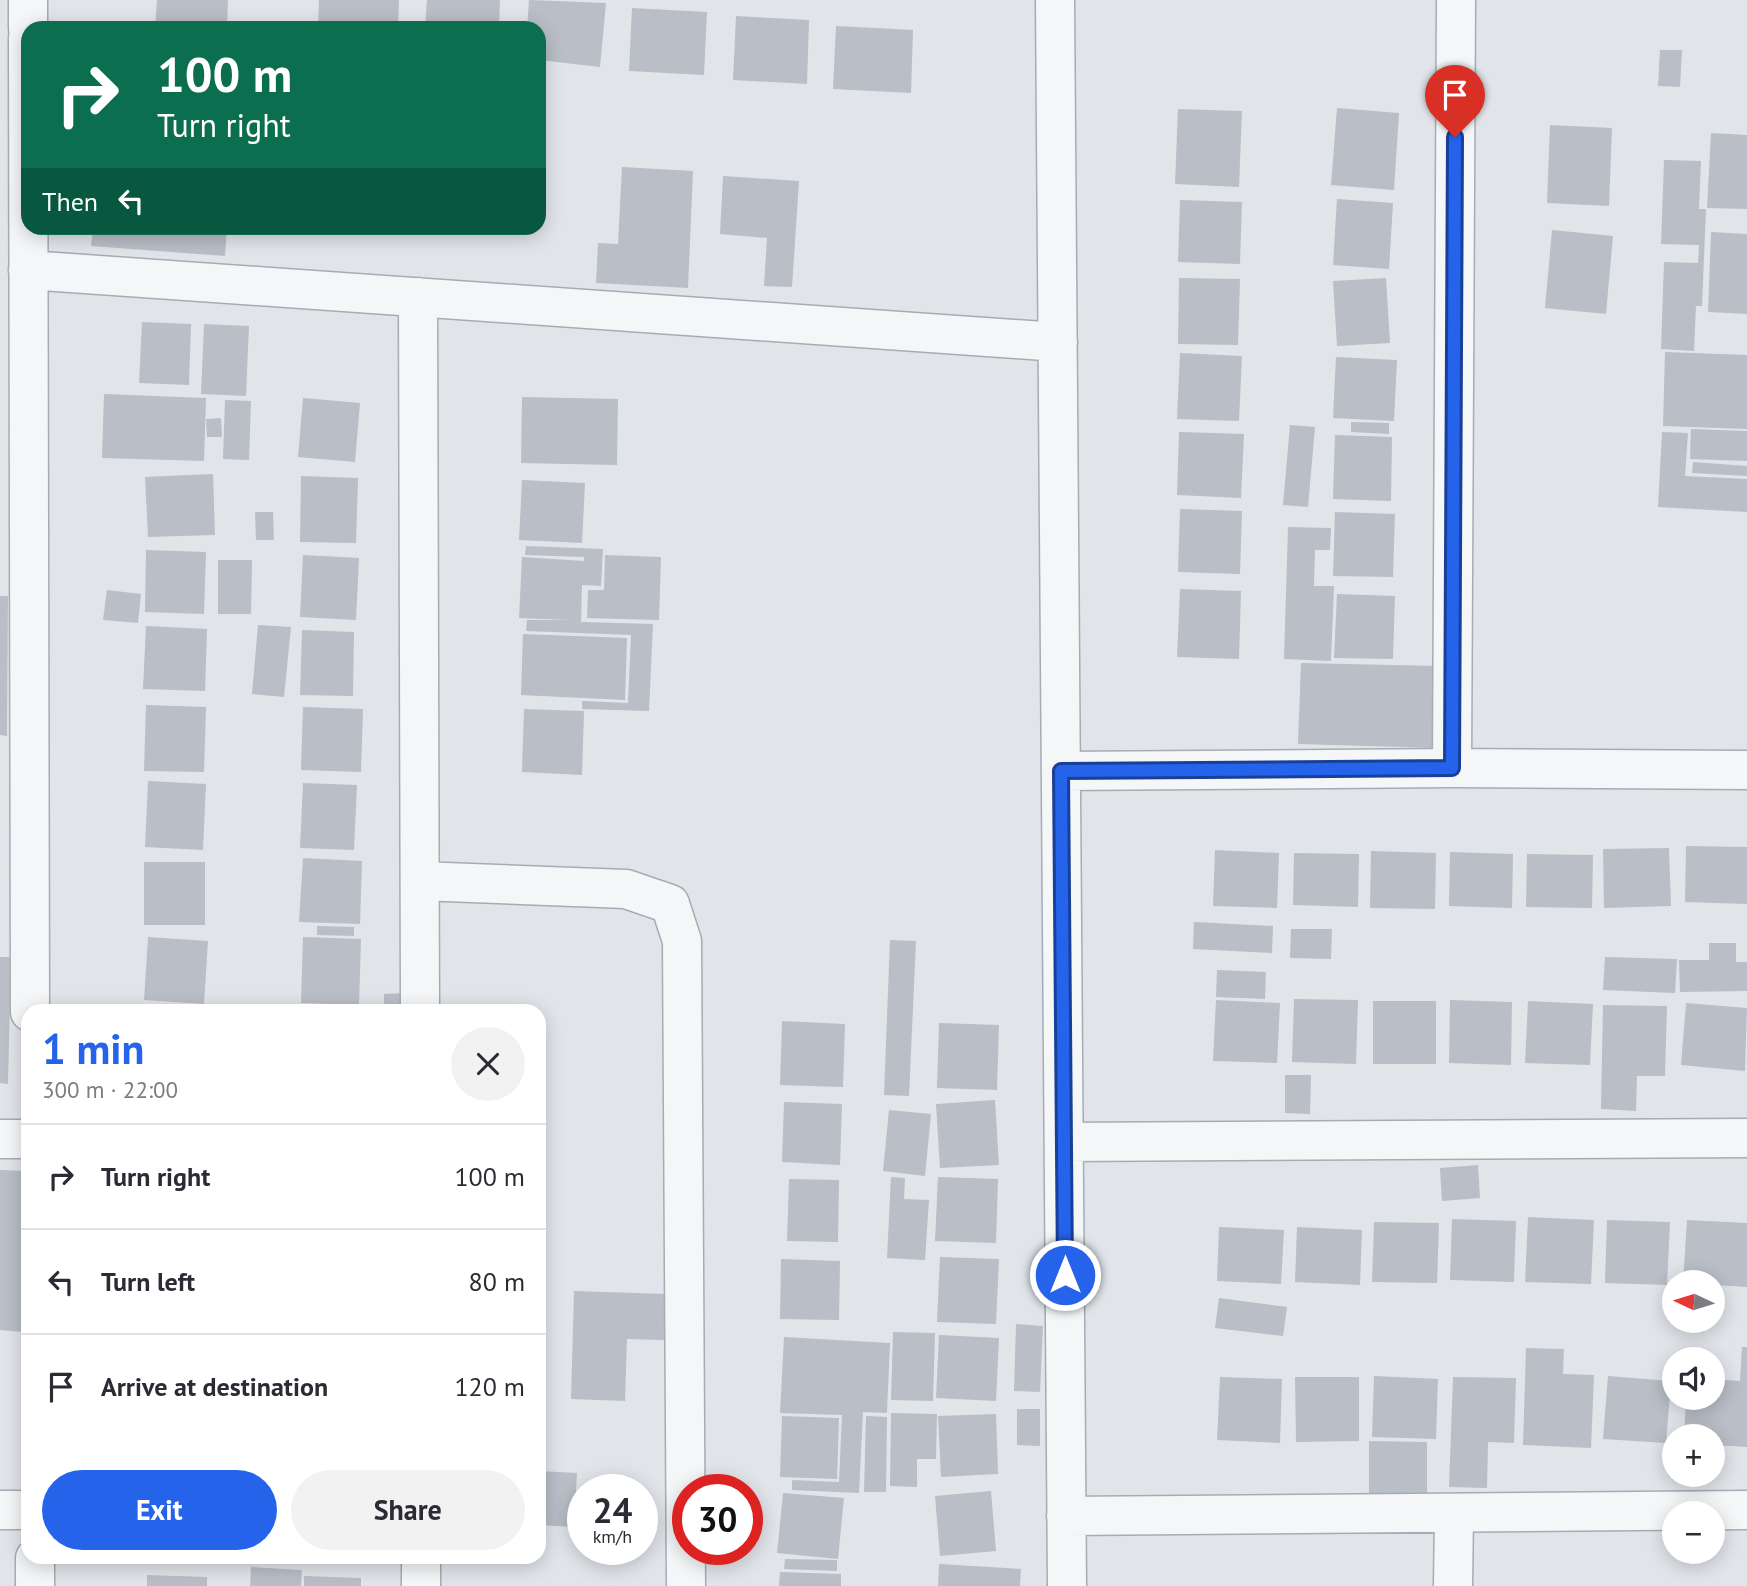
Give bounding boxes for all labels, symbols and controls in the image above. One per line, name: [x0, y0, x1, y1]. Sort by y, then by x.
text: 100 m: [157, 42, 292, 106]
icon: right: [42, 49, 133, 140]
pin: [1425, 65, 1485, 137]
icon: arrive: [1436, 76, 1474, 114]
text: Turn right: [157, 104, 291, 146]
icon: left: [112, 182, 150, 220]
text: Then: [42, 185, 98, 218]
text: 1 min: [42, 1021, 144, 1076]
button: close: [451, 1027, 525, 1101]
text: 300 m · 22:00: [42, 1075, 178, 1104]
icon: right: [42, 1158, 80, 1196]
text: Turn right: [101, 1160, 210, 1193]
text: 100 m: [454, 1160, 525, 1193]
position arrow: [1028, 1238, 1102, 1312]
icon: left: [42, 1263, 80, 1301]
text: Turn left: [101, 1265, 195, 1298]
text: 80 m: [469, 1265, 525, 1298]
north arrow: [1662, 1270, 1726, 1334]
map controls: [1662, 1270, 1725, 1564]
button: sound: [1662, 1347, 1725, 1410]
icon: arrive: [42, 1368, 80, 1406]
text: Arrive at destination: [101, 1370, 328, 1403]
text: 120 m: [454, 1370, 525, 1403]
button: +: [1662, 1424, 1725, 1487]
button: Exit: [42, 1470, 277, 1550]
button: Share: [291, 1470, 525, 1550]
speed limit sign: 30: [672, 1474, 763, 1565]
text: 24: [593, 1487, 632, 1533]
button: −: [1662, 1501, 1725, 1564]
text: km/h: [593, 1525, 632, 1548]

